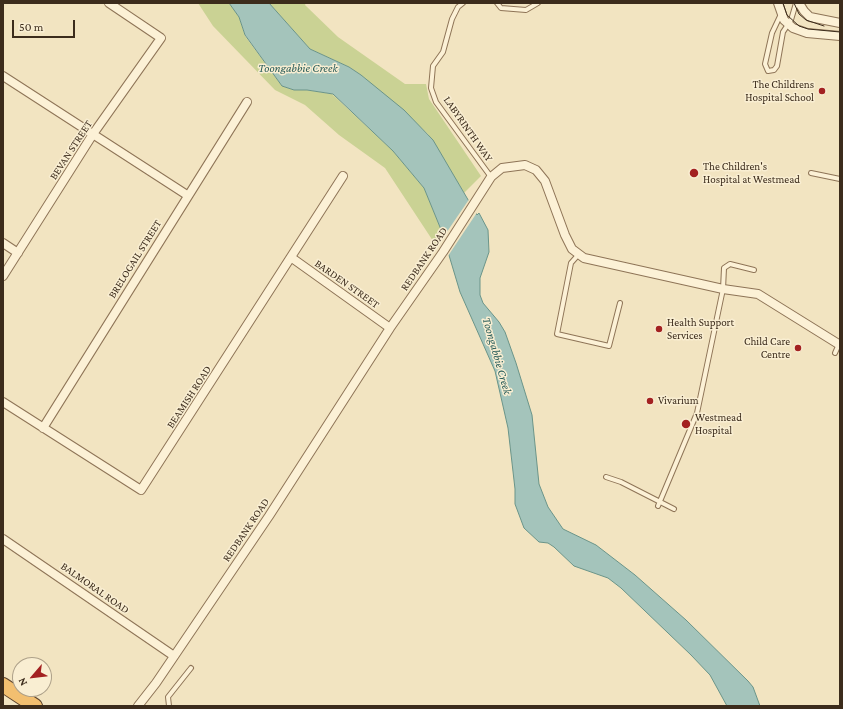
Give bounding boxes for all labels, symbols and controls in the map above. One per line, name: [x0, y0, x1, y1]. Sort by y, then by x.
scale bar: [14, 12, 77, 38]
text: 50 m: [19, 20, 43, 34]
water label: Toongabbie Creek: [258, 61, 338, 75]
place label: The Childrens Hospital School: [745, 78, 814, 104]
marker: The Childrens Hospital School: [817, 86, 827, 96]
street label: LABYRINTH WAY: [441, 94, 495, 164]
street label: BEVAN STREET: [47, 118, 95, 182]
place label: The Children's Hospital at Westmead: [703, 160, 800, 186]
marker: The Children's Hospital at Westmead: [688, 167, 700, 179]
street label: BRELOGAIL STREET: [106, 217, 164, 301]
street label: REDBANK ROAD: [398, 225, 450, 293]
street label: BARDEN STREET: [312, 257, 382, 311]
water label: Toongabbie Creek: [479, 316, 515, 396]
place label: Health Support Services: [667, 316, 734, 342]
marker: Health Support Services: [654, 324, 664, 334]
place label: Child Care Centre: [744, 335, 790, 361]
marker: Child Care Centre: [793, 343, 803, 353]
street label: BEAMISH ROAD: [164, 363, 214, 431]
place label: Vivarium: [658, 394, 699, 408]
marker: Vivarium: [645, 396, 655, 406]
place label: Westmead Hospital: [695, 411, 742, 437]
marker: Westmead Hospital: [680, 418, 692, 430]
street label: REDBANK ROAD: [220, 496, 272, 564]
street label: BALMORAL ROAD: [58, 559, 132, 617]
north arrow: [12, 657, 52, 697]
text: N: [15, 676, 29, 688]

